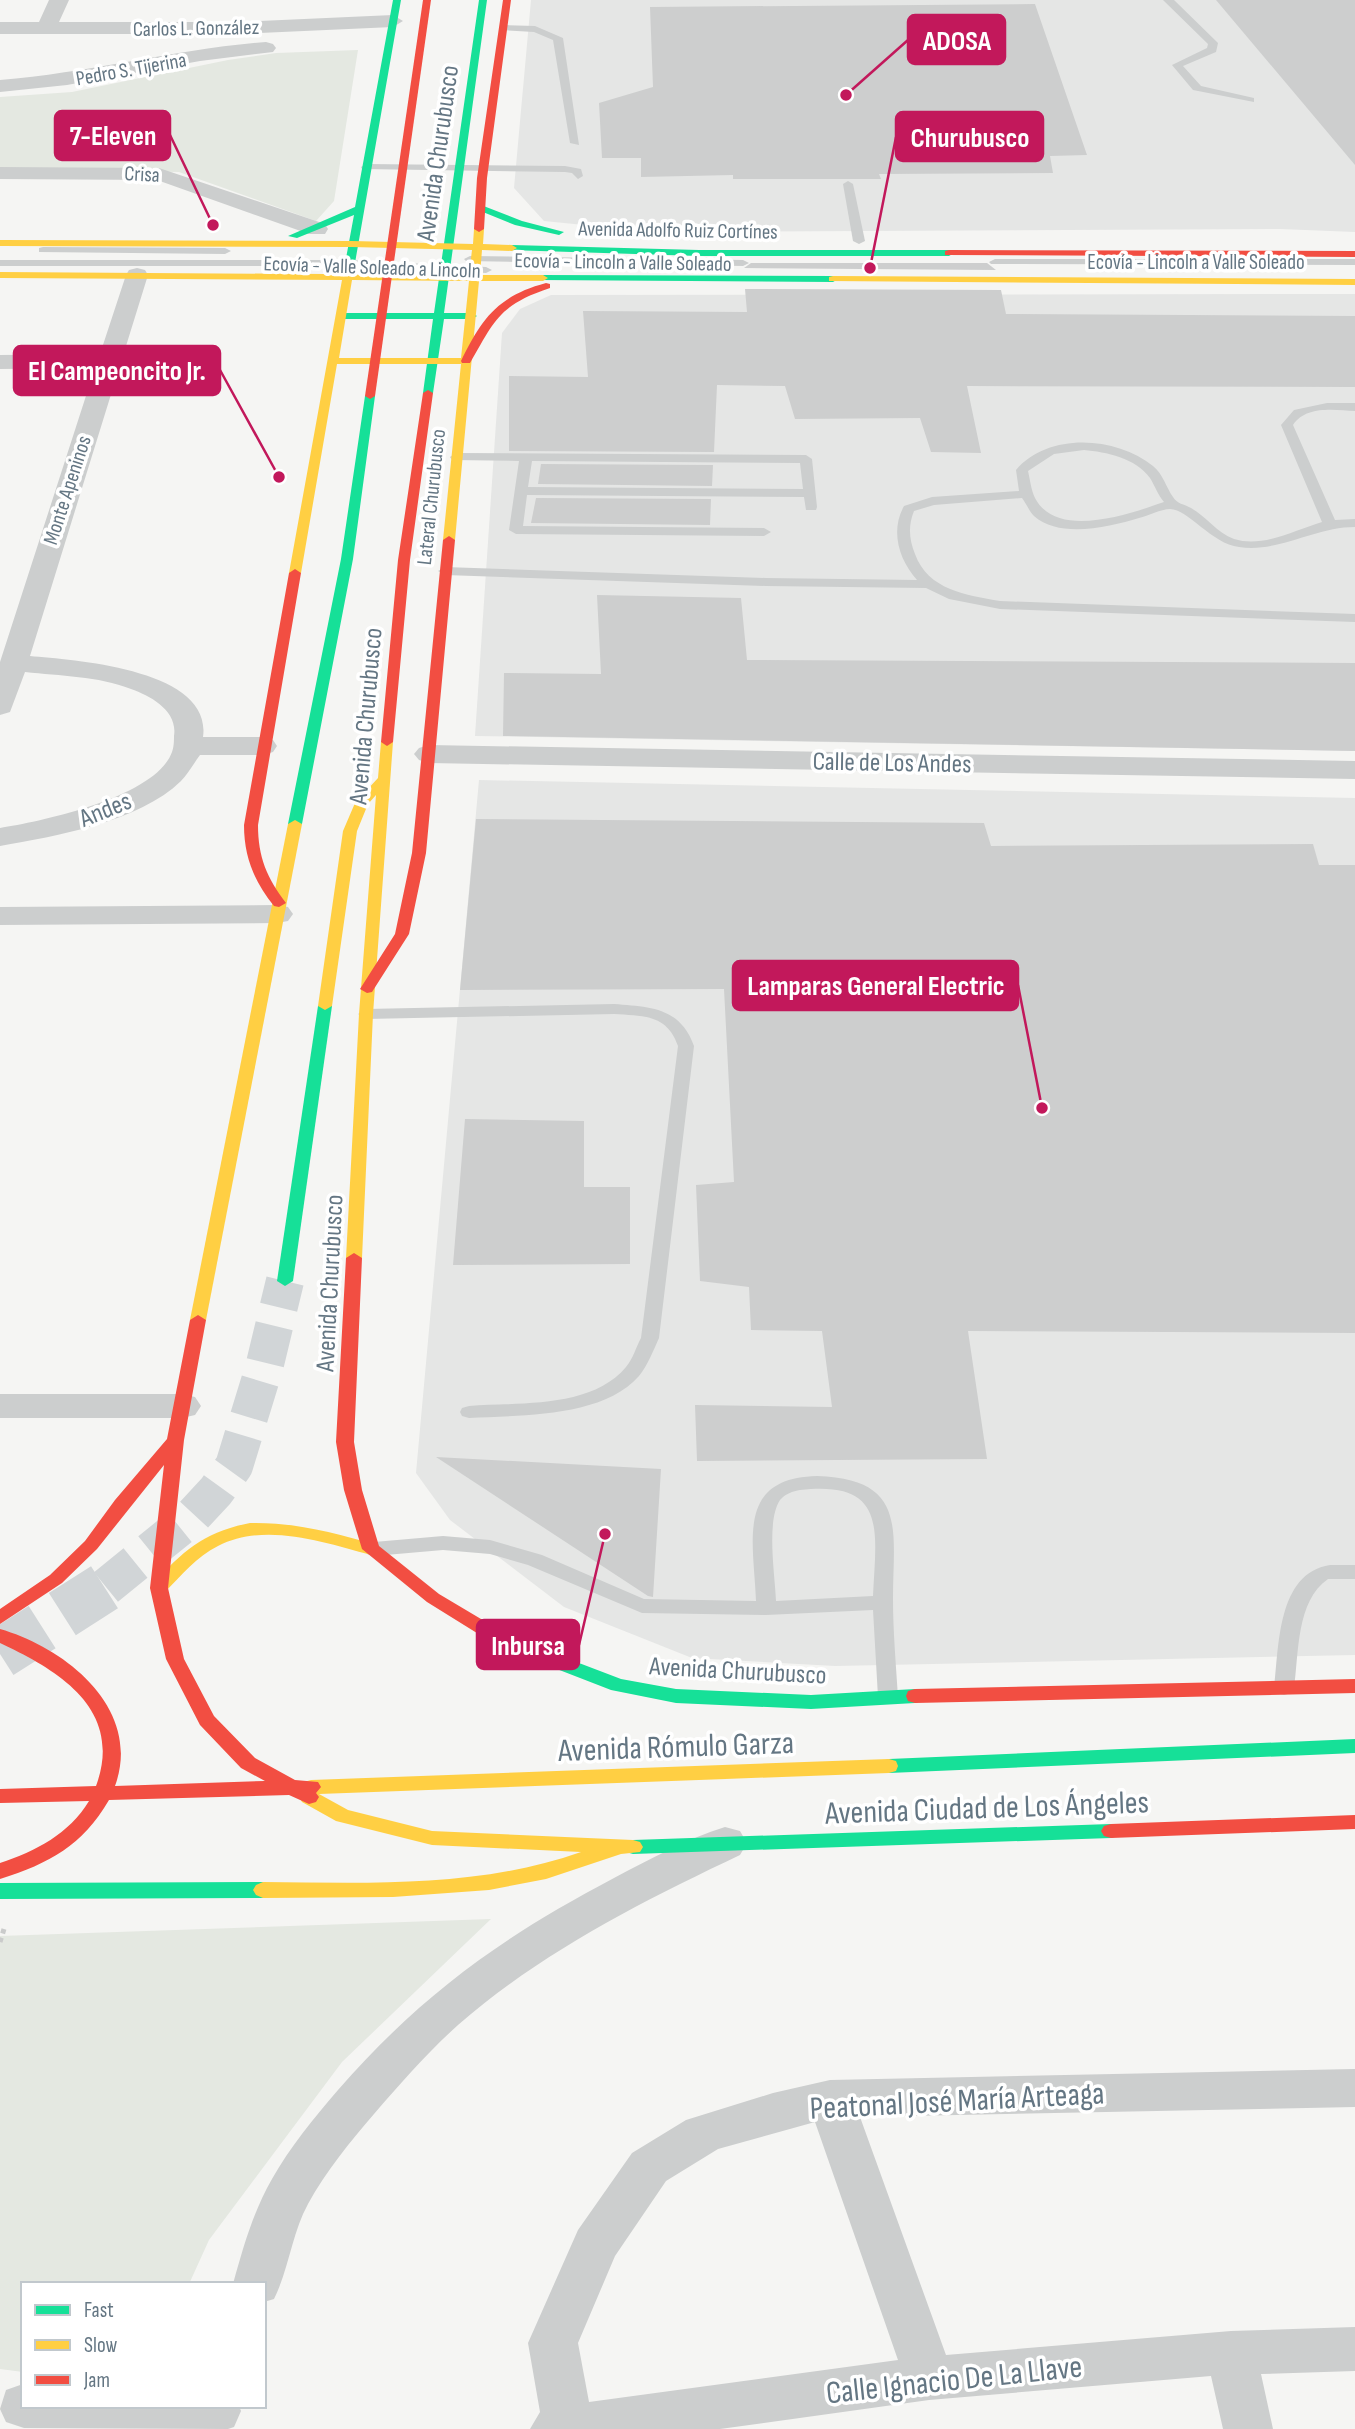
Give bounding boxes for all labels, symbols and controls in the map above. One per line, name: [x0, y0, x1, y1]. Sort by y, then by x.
street label: Carlos L. González: [133, 15, 260, 42]
callout: ADOSA: [908, 15, 1005, 64]
text: ADOSA: [922, 25, 992, 58]
street label: Pedro S. Tijerina: [74, 47, 188, 92]
street label: Avenida Churubusco: [411, 63, 466, 244]
callout: 7-Eleven: [55, 111, 170, 160]
callout: Churubusco: [896, 112, 1043, 161]
text: 7-Eleven: [70, 120, 156, 153]
text: Churubusco: [910, 122, 1030, 155]
street label: Crisa: [124, 161, 160, 188]
street label: Avenida Adolfo Ruiz Cortínes: [577, 216, 778, 245]
street label: Ecovía - Lincoln a Valle Soleado: [514, 248, 732, 277]
street label: Ecovía - Lincoln a Valle Soleado: [1087, 250, 1305, 275]
street label: Ecovía - Valle Soleado a Lincoln: [263, 251, 481, 284]
callout: El Campeoncito Jr.: [14, 346, 220, 395]
text: El Campeoncito Jr.: [28, 355, 206, 388]
street label: Lateral Churubusco: [412, 428, 451, 566]
street label: Monte Apeninos: [38, 433, 97, 548]
street label: Avenida Churubusco: [343, 627, 390, 807]
street label: Calle de Los Andes: [812, 747, 972, 780]
street label: Andes: [74, 786, 136, 835]
callout: Lamparas General Electric: [733, 961, 1018, 1010]
text: Lamparas General Electric: [747, 970, 1005, 1003]
street label: Avenida Churubusco: [310, 1194, 351, 1373]
callout: Inbursa: [477, 1620, 579, 1669]
text: Inbursa: [491, 1630, 565, 1663]
street label: Avenida Churubusco: [648, 1651, 827, 1692]
street label: Avenida Rómulo Garza: [557, 1724, 795, 1771]
street label: Avenida Ciudad de Los Ángeles: [823, 1783, 1150, 1834]
street label: Peatonal José María Arteaga: [809, 2074, 1105, 2129]
legend: [21, 2282, 266, 2408]
text: Fast: [84, 2298, 114, 2323]
text: Slow: [84, 2333, 118, 2358]
street label: Calle Ignacio De La Llave: [824, 2348, 1084, 2413]
text: Jam: [83, 2368, 110, 2393]

